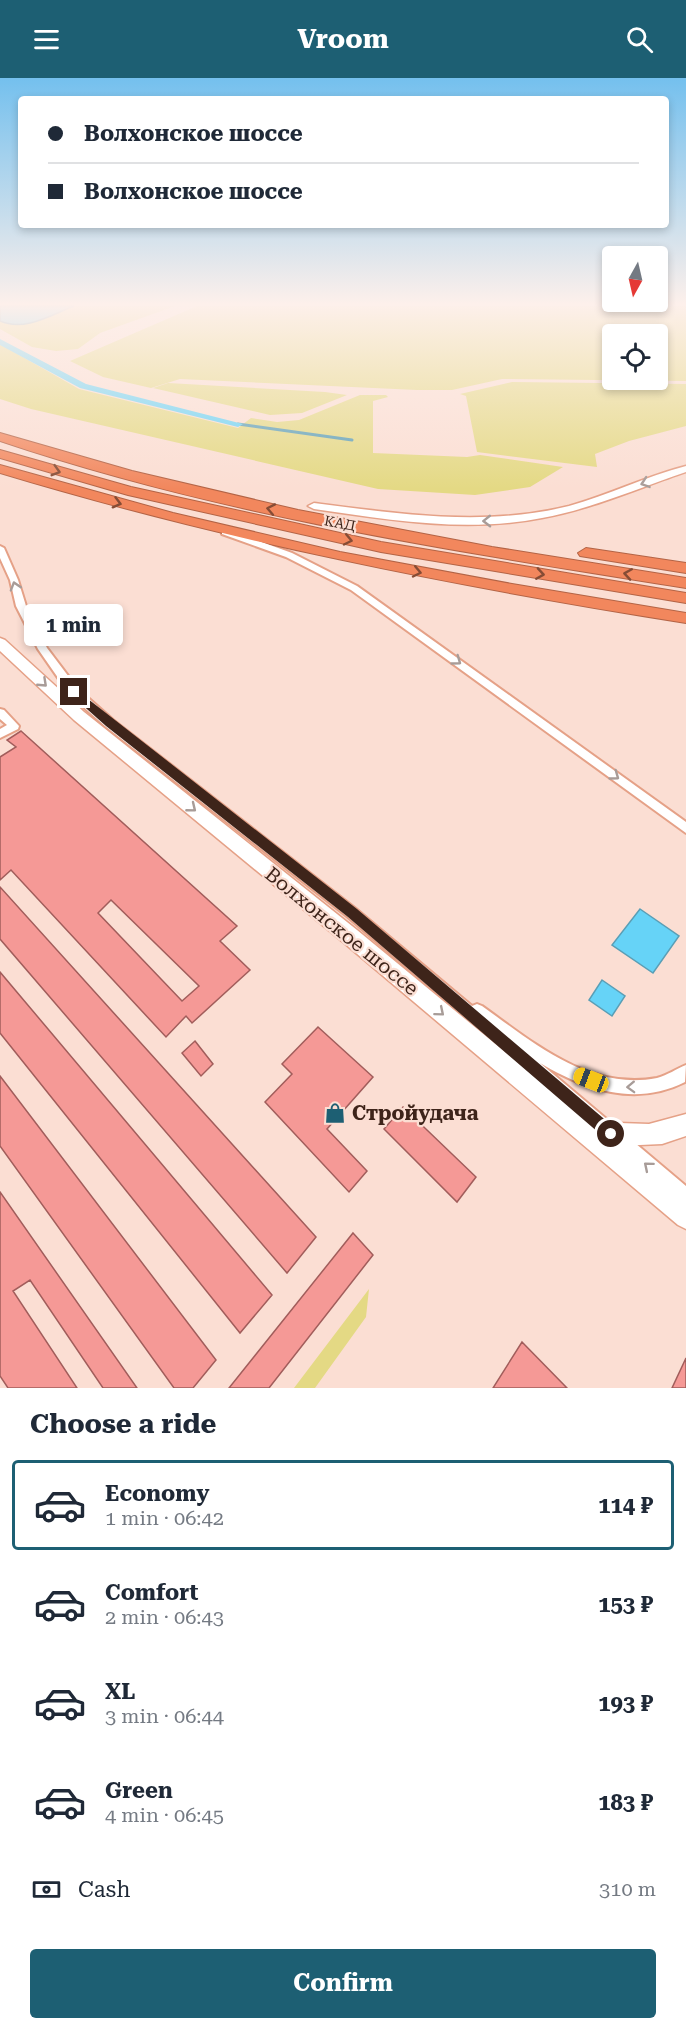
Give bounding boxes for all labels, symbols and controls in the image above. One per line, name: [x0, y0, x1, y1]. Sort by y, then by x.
icon: menu: [30, 23, 63, 56]
text: Vroom: [297, 23, 389, 55]
icon: search: [623, 23, 656, 56]
text: Волхонское шоссе: [84, 121, 303, 146]
text: Волхонское шоссе: [84, 179, 303, 204]
north arrow: [602, 246, 668, 312]
map controls: [602, 246, 668, 390]
button: locate: [602, 324, 668, 390]
one-way arrow: [51, 463, 61, 476]
one-way arrow: [640, 475, 651, 488]
one-way arrow: [111, 496, 121, 509]
one-way arrow: [266, 503, 276, 516]
street label: КАД: [323, 512, 357, 534]
one-way arrow: [482, 515, 491, 528]
one-way arrow: [343, 533, 353, 546]
one-way arrow: [412, 565, 422, 578]
one-way arrow: [535, 568, 544, 580]
one-way arrow: [624, 568, 633, 580]
one-way arrow: [10, 581, 23, 592]
callout: 1 min: [25, 605, 124, 647]
text: 1 min: [46, 613, 101, 637]
one-way arrow: [451, 654, 462, 665]
one-way arrow: [36, 676, 47, 687]
route end: [60, 678, 87, 705]
one-way arrow: [609, 769, 620, 780]
one-way arrow: [185, 801, 196, 812]
street label: Волхонское шоссе: [260, 862, 424, 1000]
one-way arrow: [433, 1005, 444, 1016]
car: [571, 1065, 611, 1095]
one-way arrow: [627, 1081, 636, 1094]
shop icon: Стройудача: [323, 1101, 347, 1125]
place label: Стройудача: [352, 1101, 479, 1125]
route start: [597, 1120, 624, 1147]
one-way arrow: [644, 1162, 655, 1173]
text: Choose a ride: [30, 1408, 216, 1440]
icon: car: [33, 1478, 87, 1532]
text: Economy: [105, 1481, 209, 1506]
text: 114 ₽: [598, 1493, 653, 1518]
text: 1 min · 06:42: [105, 1506, 224, 1530]
icon: car: [33, 1577, 87, 1631]
text: Comfort: [105, 1580, 198, 1605]
text: 153 ₽: [598, 1592, 653, 1617]
text: 2 min · 06:43: [105, 1605, 224, 1629]
icon: car: [33, 1676, 87, 1730]
text: XL: [105, 1679, 135, 1704]
text: 193 ₽: [598, 1691, 653, 1716]
text: 3 min · 06:44: [105, 1704, 224, 1728]
icon: car: [33, 1775, 87, 1829]
text: Green: [105, 1778, 173, 1803]
text: 183 ₽: [598, 1790, 653, 1815]
text: 4 min · 06:45: [105, 1803, 224, 1827]
icon: cash: [30, 1873, 63, 1906]
text: Cash: [78, 1877, 130, 1902]
text: 310 m: [599, 1877, 656, 1901]
button: Confirm: [30, 1949, 656, 2018]

